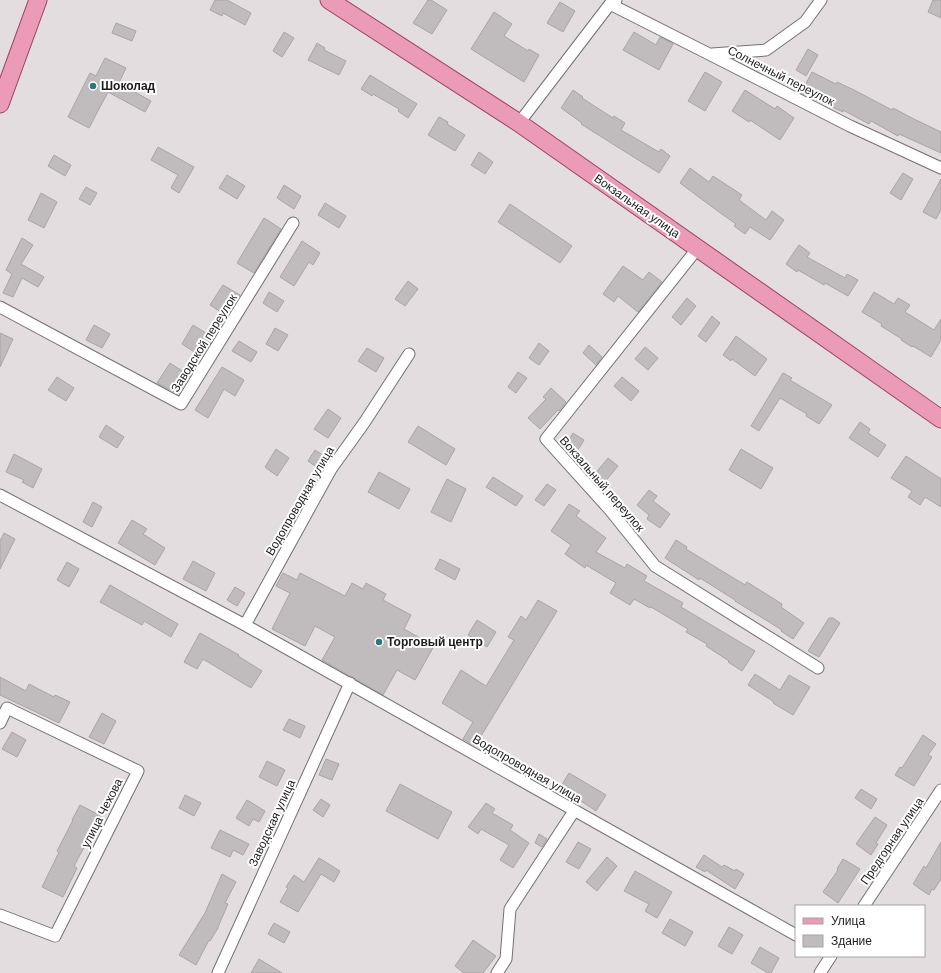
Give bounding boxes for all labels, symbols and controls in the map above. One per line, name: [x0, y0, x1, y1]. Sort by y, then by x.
street label: Солнечный переулок: [725, 42, 838, 110]
place label: Шоколад: [101, 78, 156, 94]
marker: Шоколад: [88, 81, 98, 91]
street label: Вокзальная улица: [591, 170, 683, 242]
street label: Заводской переулок: [167, 290, 241, 395]
street label: Вокзальный переулок: [556, 433, 648, 536]
street label: Водопроводная улица: [262, 443, 338, 559]
place label: Торговый центр: [387, 634, 483, 650]
marker: Торговый центр: [374, 637, 384, 647]
street label: Водопроводная улица: [469, 731, 585, 807]
street label: улица Чехова: [78, 775, 127, 851]
street label: Заводская улица: [245, 777, 299, 869]
street label: Предгорная улица: [857, 794, 927, 888]
legend: [795, 905, 925, 957]
text: Улица: [831, 913, 865, 929]
text: Здание: [831, 933, 872, 949]

